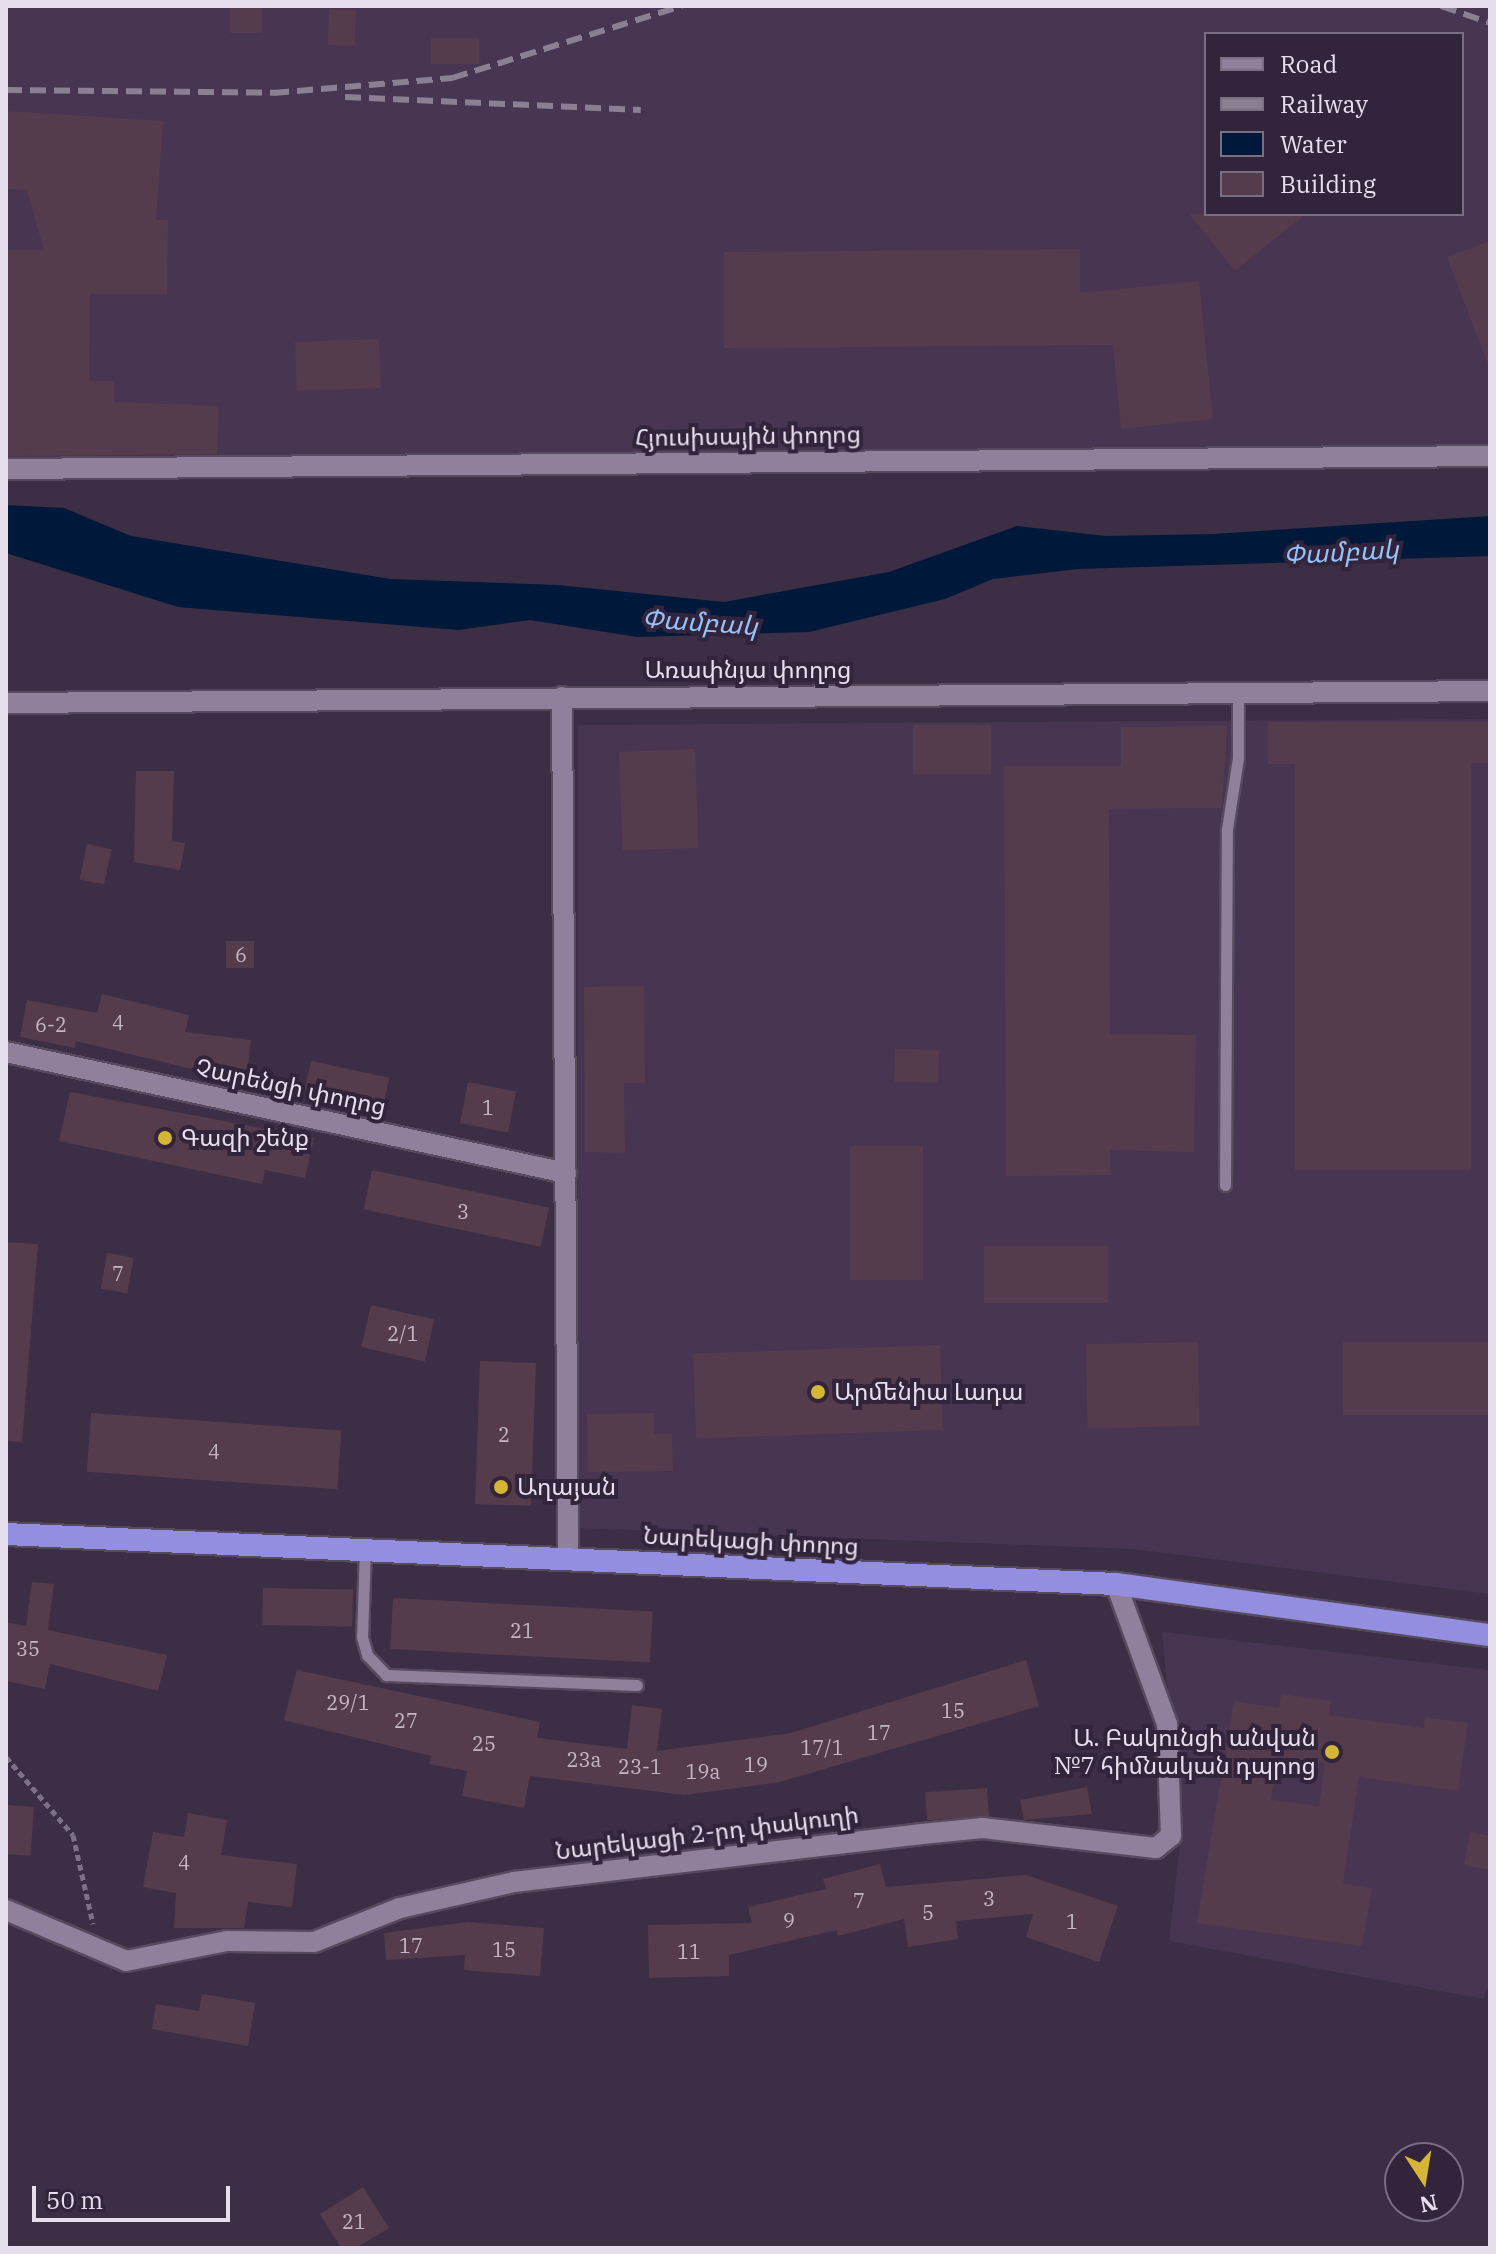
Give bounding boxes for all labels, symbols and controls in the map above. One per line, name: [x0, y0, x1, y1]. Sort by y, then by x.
legend: [1204, 32, 1464, 216]
text: Road: [1280, 48, 1337, 80]
text: Railway: [1280, 88, 1368, 120]
text: Water: [1280, 128, 1347, 160]
text: Building: [1280, 168, 1376, 200]
street label: Հյուսիսային փողոց: [635, 420, 861, 452]
water label: Փամբակ: [1283, 533, 1399, 571]
water label: Փամբակ: [641, 602, 759, 642]
street label: Առափնյա փողոց: [645, 656, 851, 684]
house number: 6: [235, 942, 247, 966]
house number: 4: [112, 1010, 124, 1034]
house number: 6-2: [35, 1012, 67, 1036]
street label: Չարենցի փողոց: [193, 1053, 389, 1121]
house number: 1: [482, 1095, 494, 1119]
place label: Գազի շենք: [181, 1124, 309, 1152]
marker: Գազի շենք: [156, 1129, 174, 1147]
house number: 3: [457, 1199, 469, 1223]
house number: 7: [112, 1261, 124, 1285]
house number: 2/1: [387, 1321, 419, 1345]
place label: Արմենիա Լադա: [834, 1378, 1023, 1406]
marker: Արմենիա Լադա: [809, 1383, 827, 1401]
house number: 2: [498, 1422, 510, 1446]
house number: 4: [208, 1439, 220, 1463]
place label: Աղայան: [517, 1473, 616, 1501]
marker: Աղայան: [492, 1478, 510, 1496]
street label: Նարեկացի փողոց: [643, 1521, 859, 1561]
house number: 21: [510, 1618, 534, 1642]
house number: 35: [16, 1636, 40, 1660]
house number: 29/1: [326, 1690, 370, 1714]
house number: 15: [941, 1698, 965, 1722]
house number: 27: [394, 1708, 418, 1732]
house number: 17: [867, 1720, 891, 1744]
place label: Ա. Բակունցի անվան №7 հիմնական դպրոց: [1054, 1724, 1316, 1780]
house number: 25: [472, 1731, 496, 1755]
house number: 17/1: [800, 1735, 844, 1759]
marker: Ա. Բակունցի անվան №7 հիմնական դպրոց: [1323, 1743, 1341, 1761]
house number: 23a: [567, 1747, 601, 1771]
house number: 19: [744, 1752, 768, 1776]
house number: 23-1: [618, 1754, 662, 1778]
house number: 19a: [686, 1759, 720, 1783]
street label: Նարեկացի 2-րդ փակուղի: [554, 1800, 860, 1866]
house number: 4: [178, 1850, 190, 1874]
house number: 3: [983, 1886, 995, 1910]
house number: 7: [853, 1888, 865, 1912]
house number: 5: [922, 1900, 934, 1924]
house number: 9: [783, 1908, 795, 1932]
house number: 1: [1066, 1909, 1078, 1933]
house number: 17: [399, 1933, 423, 1957]
house number: 15: [492, 1937, 516, 1961]
house number: 11: [677, 1939, 701, 1963]
north arrow: [1384, 2142, 1464, 2222]
scale bar: [36, 2170, 234, 2220]
text: 50 m: [46, 2184, 103, 2216]
text: N: [1417, 2188, 1440, 2220]
house number: 21: [342, 2209, 366, 2233]

